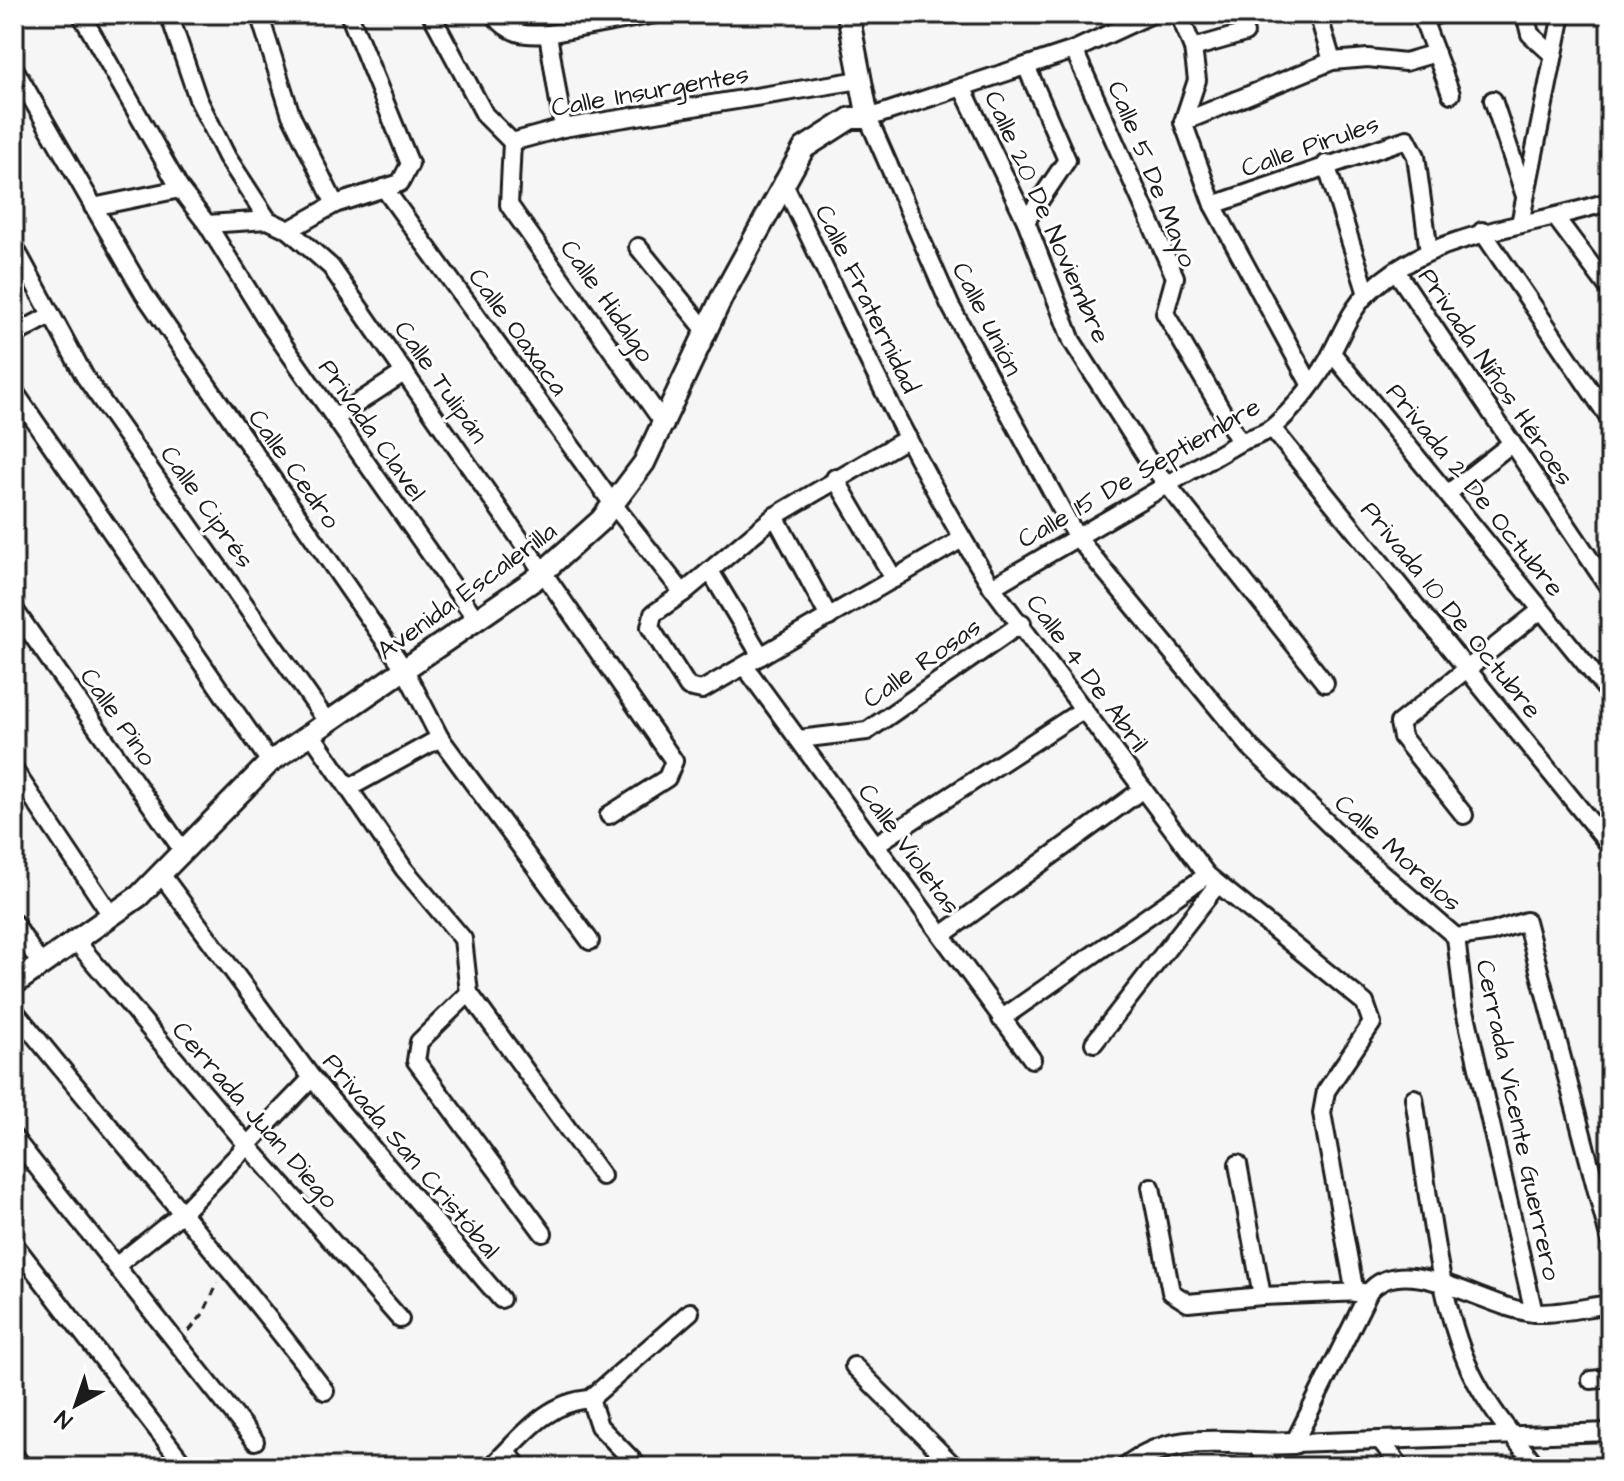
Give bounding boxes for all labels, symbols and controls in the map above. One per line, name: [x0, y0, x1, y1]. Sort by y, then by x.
street label: Calle Insurgentes: [548, 56, 752, 128]
street label: Calle 5 De Mayo: [1096, 75, 1206, 274]
street label: Calle 20 De Noviembre: [975, 85, 1119, 349]
street label: Calle Pirules: [1236, 106, 1384, 186]
street label: Calle Fraternidad: [806, 199, 928, 399]
street label: Calle Hidalgo: [550, 232, 663, 371]
street label: Calle Unión: [943, 256, 1031, 382]
street label: Calle Oaxaca: [459, 261, 577, 403]
street label: Privada Niños Héroes: [1410, 261, 1582, 493]
street label: Calle Tulipán: [385, 313, 497, 451]
street label: Privada Clavel: [310, 352, 434, 508]
street label: Privada 2 De Octubre: [1377, 375, 1573, 605]
street label: Calle 15 De Septiembre: [1011, 389, 1267, 557]
street label: Calle Cedro: [239, 402, 349, 537]
street label: Calle Ciprés: [151, 438, 263, 576]
street label: Privada 10 De Octubre: [1352, 494, 1550, 726]
street label: Avenida Escalerilla: [370, 514, 564, 668]
street label: Calle 4 De Abril: [1017, 587, 1157, 759]
street label: Calle Rosas: [856, 609, 988, 717]
street label: Calle Pino: [71, 661, 165, 774]
street label: Calle Violetas: [849, 776, 969, 922]
street label: Calle Morelos: [1326, 786, 1470, 920]
street label: Cerrada Vicente Guerrero: [1466, 956, 1570, 1284]
street label: Cerrada Juan Diego: [162, 1013, 347, 1218]
street label: Privada San Cristóbal: [314, 1045, 508, 1267]
north arrow: [36, 1365, 116, 1445]
text: N: [49, 1403, 79, 1435]

